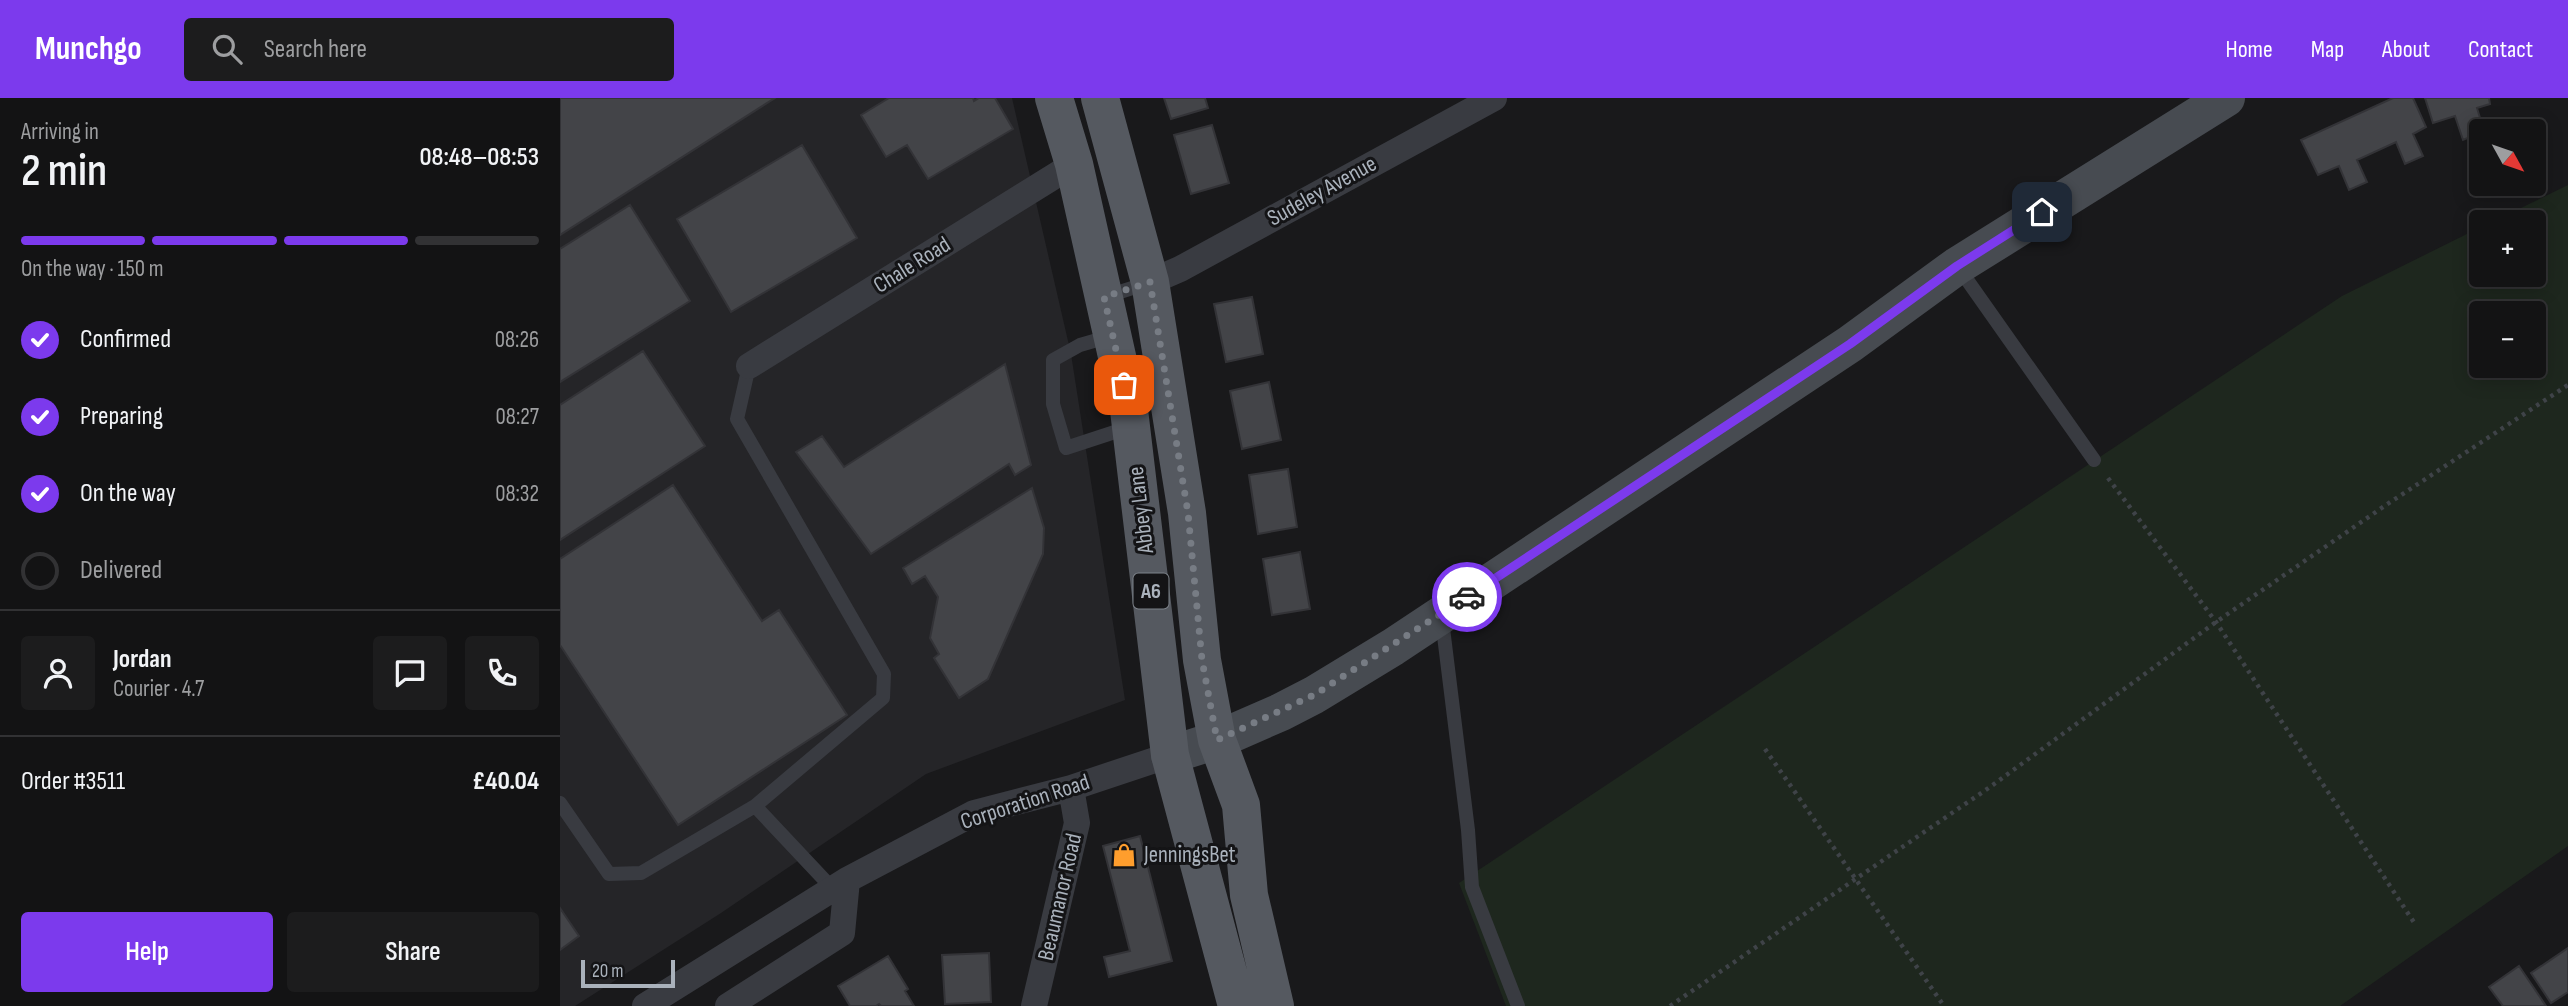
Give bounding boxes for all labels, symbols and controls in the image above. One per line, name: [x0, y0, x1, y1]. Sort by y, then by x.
search box: [184, 18, 674, 81]
text: Munchgo: [35, 29, 142, 69]
icon: search: [208, 30, 246, 68]
text: Search here: [264, 34, 367, 65]
text: Home: [2225, 35, 2273, 64]
text: Map: [2311, 35, 2344, 64]
text: About: [2382, 35, 2430, 64]
text: Contact: [2468, 35, 2533, 64]
text: Arriving in: [21, 118, 99, 146]
north arrow: [2469, 119, 2546, 196]
map controls: [2469, 119, 2546, 378]
text: 08:48–08:53: [419, 142, 539, 173]
text: 2 min: [21, 144, 107, 199]
street label: Sudeley Avenue: [1263, 150, 1381, 232]
pin: [2012, 182, 2072, 242]
icon: home: [2023, 193, 2061, 231]
button: +: [2469, 210, 2546, 287]
street label: Chale Road: [868, 231, 956, 299]
text: On the way · 150 m: [21, 255, 164, 283]
button: −: [2469, 301, 2546, 378]
icon: check: [21, 321, 59, 359]
text: Confirmed: [80, 324, 171, 355]
text: 08:26: [495, 326, 539, 354]
pin: [1094, 355, 1154, 415]
icon: bag: [1105, 366, 1143, 404]
icon: check: [21, 398, 59, 436]
text: Preparing: [80, 401, 163, 432]
text: 08:27: [496, 403, 539, 431]
street label: Abbey Lane: [1122, 465, 1160, 556]
icon: check: [21, 475, 59, 513]
text: On the way: [80, 478, 176, 509]
text: 08:32: [495, 480, 539, 508]
text: Delivered: [80, 555, 162, 586]
courier: [1432, 562, 1502, 632]
road number: A6: [1134, 574, 1168, 608]
icon: car: [1448, 578, 1486, 616]
button: person: [21, 636, 95, 710]
button: chat: [373, 636, 447, 710]
button: phone: [465, 636, 539, 710]
text: Jordan: [113, 644, 171, 675]
text: Courier · 4.7: [113, 675, 204, 703]
text: Order #3511: [21, 766, 125, 797]
text: £40.04: [472, 766, 539, 797]
street label: Corporation Road: [957, 768, 1093, 836]
street label: Beaumanor Road: [1032, 831, 1088, 963]
shop icon: JenningsBet: [1110, 841, 1138, 869]
place label: JenningsBet: [1143, 841, 1236, 869]
button: Help: [21, 912, 273, 992]
button: Share: [287, 912, 539, 992]
scale bar: [581, 957, 676, 989]
text: 20 m: [592, 960, 624, 983]

